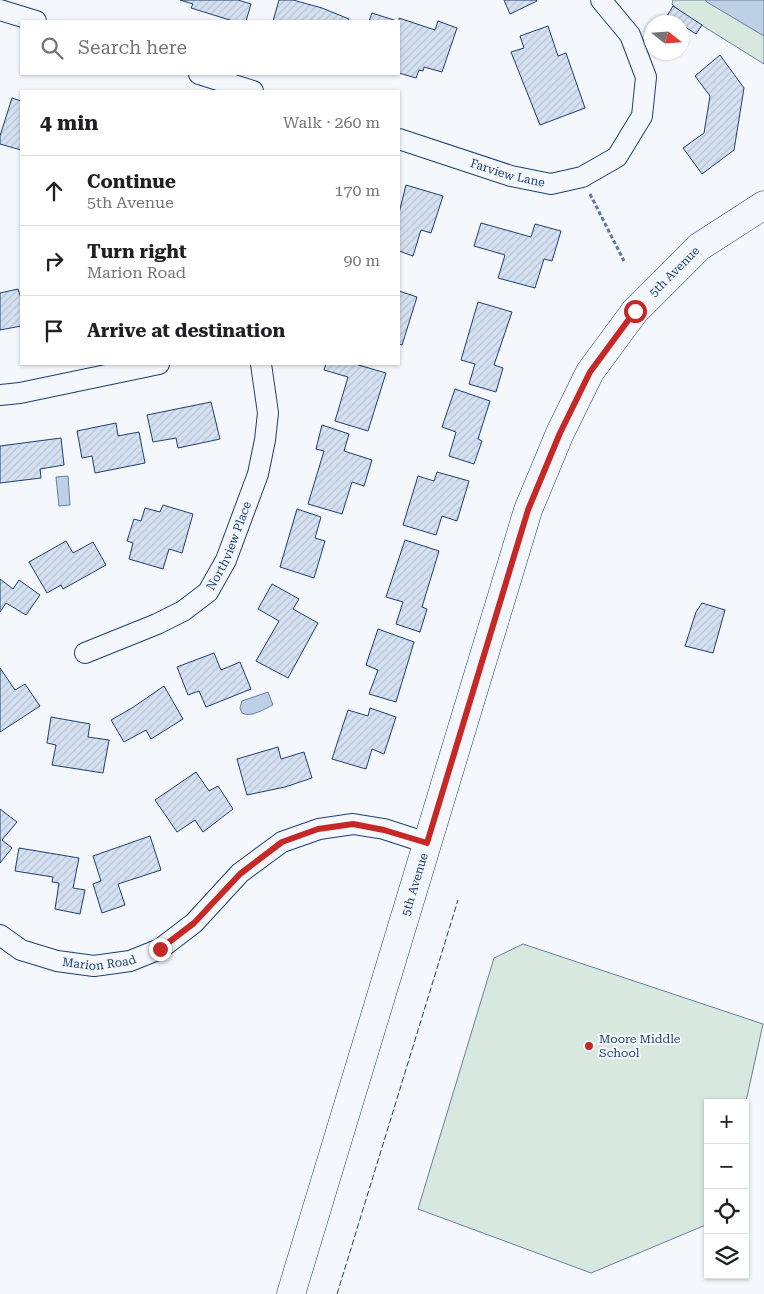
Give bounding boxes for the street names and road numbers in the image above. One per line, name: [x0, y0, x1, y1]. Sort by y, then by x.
street label: Farview Lane: [469, 156, 547, 190]
street label: 5th Avenue: [646, 243, 703, 300]
street label: Northview Place: [203, 499, 254, 593]
street label: 5th Avenue: [399, 851, 431, 917]
street label: Marion Road: [61, 952, 138, 973]

